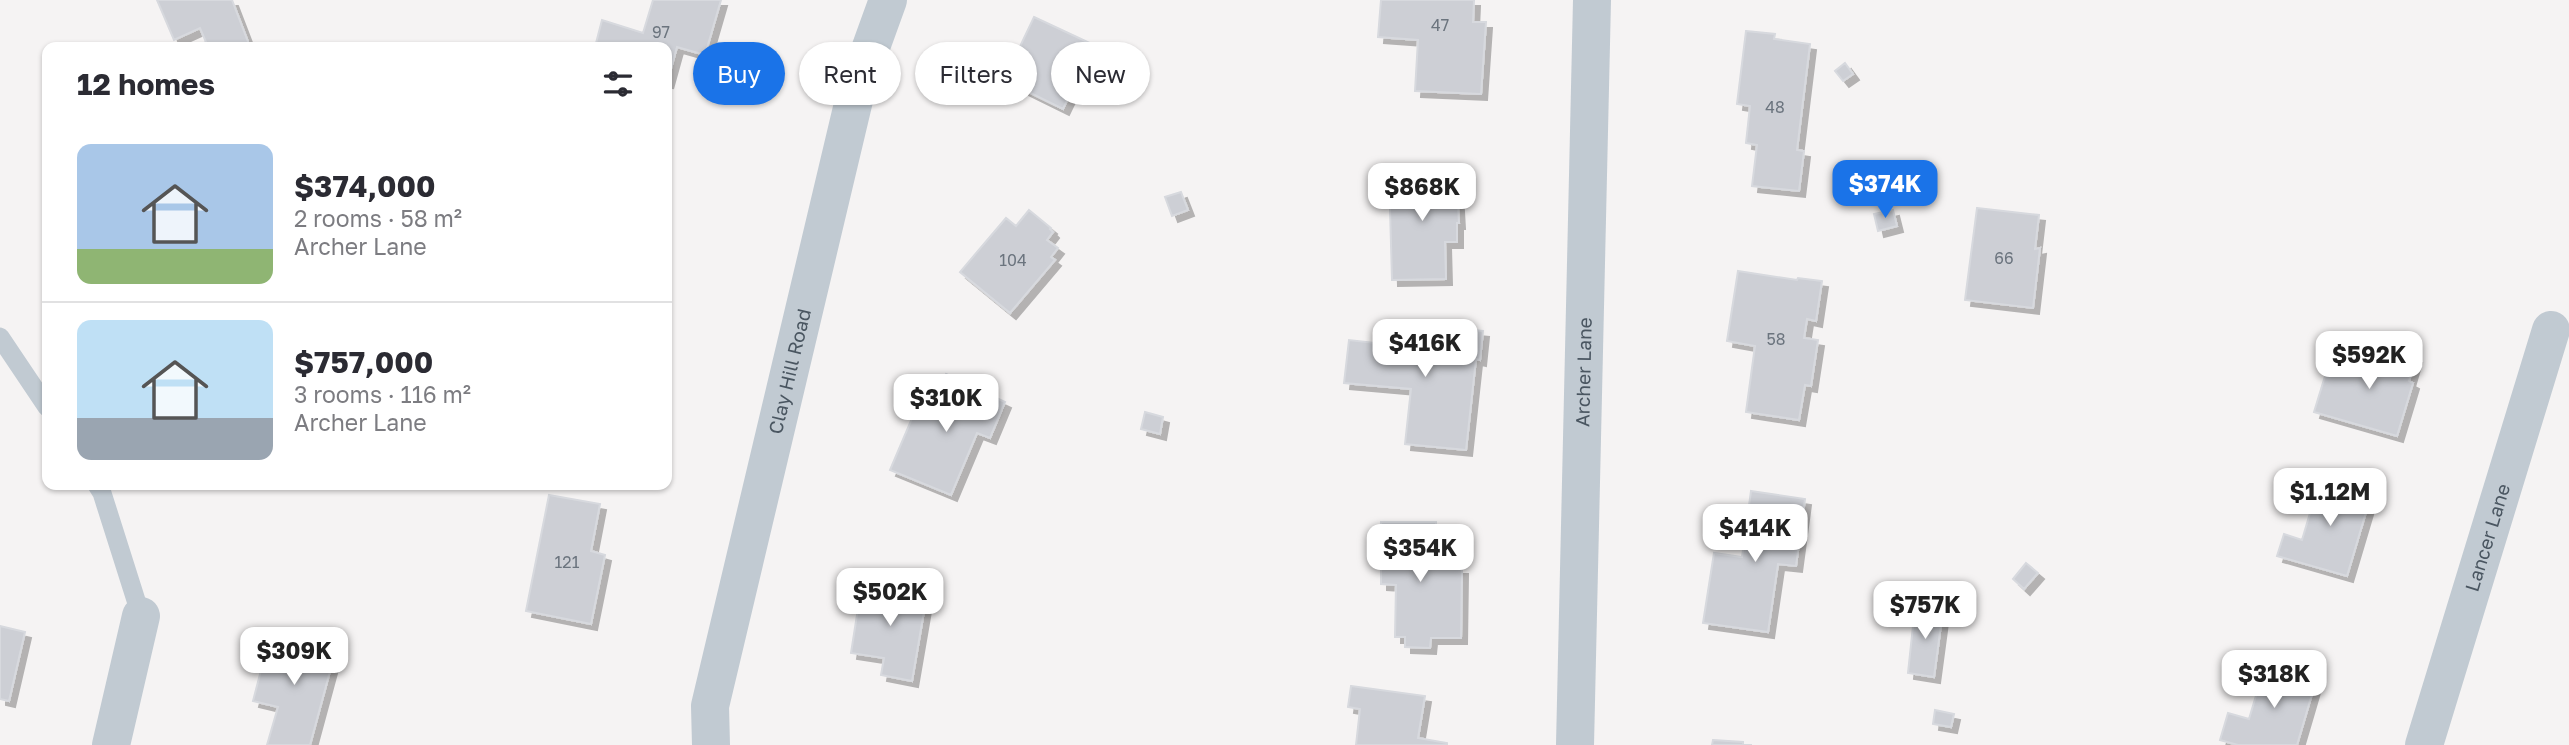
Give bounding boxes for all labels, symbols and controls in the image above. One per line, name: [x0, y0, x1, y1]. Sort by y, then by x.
house number: 47: [1431, 15, 1449, 35]
house number: 97: [652, 22, 670, 42]
chip: Buy: [693, 42, 785, 105]
chip: Rent: [799, 42, 901, 105]
chip: Filters: [915, 42, 1037, 105]
chip: New: [1051, 42, 1150, 105]
icon: filters: [599, 65, 637, 103]
text: 12 homes: [77, 66, 215, 102]
house number: 48: [1765, 97, 1785, 117]
pin: $374K: [1836, 160, 1934, 220]
pin: $868K: [1373, 164, 1471, 223]
text: $374,000: [294, 168, 436, 204]
text: $374K: [1848, 169, 1922, 197]
icon: home: [133, 172, 217, 256]
text: $868K: [1384, 172, 1460, 200]
text: 2 rooms · 58 m²: [294, 204, 462, 232]
text: Archer Lane: [294, 232, 427, 260]
house number: 66: [1994, 248, 2014, 268]
house number: 104: [999, 250, 1027, 270]
street label: Clay Hill Road: [763, 306, 815, 436]
street label: Archer Lane: [1570, 317, 1596, 427]
pin: $416K: [1376, 320, 1474, 379]
text: $416K: [1389, 328, 1461, 356]
house number: 58: [1766, 329, 1786, 349]
pin: $592K: [2320, 332, 2418, 391]
text: $592K: [2332, 340, 2406, 368]
text: $757,000: [294, 344, 433, 380]
icon: home: [133, 348, 217, 432]
pin: $310K: [897, 374, 995, 434]
text: 3 rooms · 116 m²: [294, 380, 471, 408]
text: $310K: [910, 383, 982, 411]
text: Archer Lane: [294, 408, 427, 436]
pin: $1.12M: [2273, 468, 2387, 528]
text: $1.12M: [2290, 477, 2370, 505]
street label: Lancer Lane: [2460, 481, 2514, 594]
pin: $414K: [1706, 504, 1804, 564]
text: $414K: [1719, 513, 1791, 541]
pin: $354K: [1371, 524, 1469, 584]
text: $354K: [1383, 533, 1457, 561]
house number: 121: [555, 552, 580, 572]
pin: $502K: [841, 568, 939, 628]
text: $502K: [852, 577, 928, 605]
pin: $757K: [1876, 582, 1974, 641]
text: $757K: [1889, 590, 1961, 618]
pin: $309K: [245, 628, 343, 687]
text: $309K: [256, 636, 332, 664]
pin: $318K: [2225, 650, 2323, 710]
text: $318K: [2238, 659, 2310, 687]

